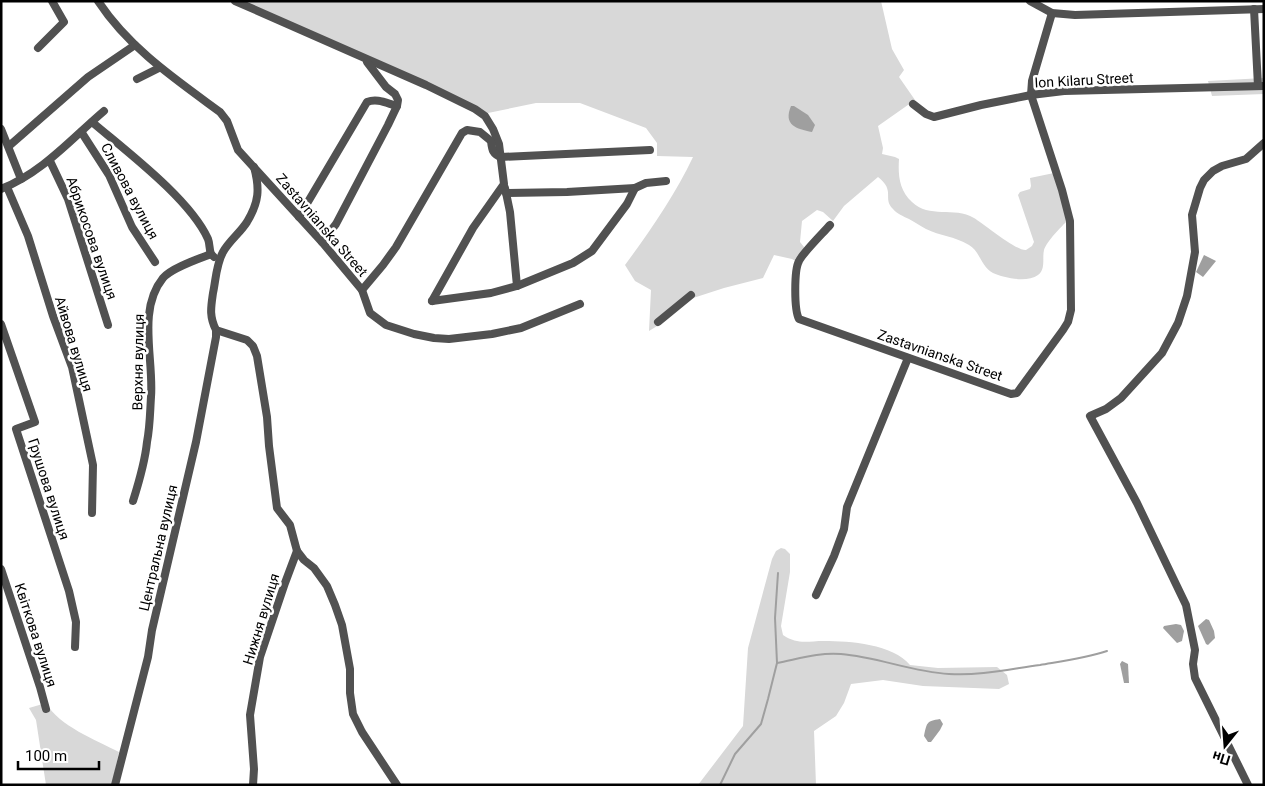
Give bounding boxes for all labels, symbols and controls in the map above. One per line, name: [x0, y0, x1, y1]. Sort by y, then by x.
street label: Ion Kilaru Street: [1034, 69, 1134, 91]
street label: Сливова вулиця: [98, 140, 162, 242]
street label: Zastavnianska Street: [273, 170, 371, 280]
street label: Абрикосова вулиця: [63, 174, 121, 302]
street label: Айвова вулиця: [52, 294, 96, 394]
street label: Верхня вулиця: [129, 314, 147, 410]
street label: Zastavnianska Street: [875, 326, 1005, 384]
street label: Грушова вулиця: [25, 436, 73, 542]
street label: Центральна вулиця: [136, 483, 180, 613]
street label: Нижня вулиця: [240, 571, 282, 667]
street label: Квіткова вулиця: [12, 581, 60, 689]
north arrow: [1200, 721, 1250, 771]
scale bar: [18, 738, 99, 770]
text: 100 m: [25, 747, 67, 765]
text: Пн: [1210, 748, 1232, 769]

